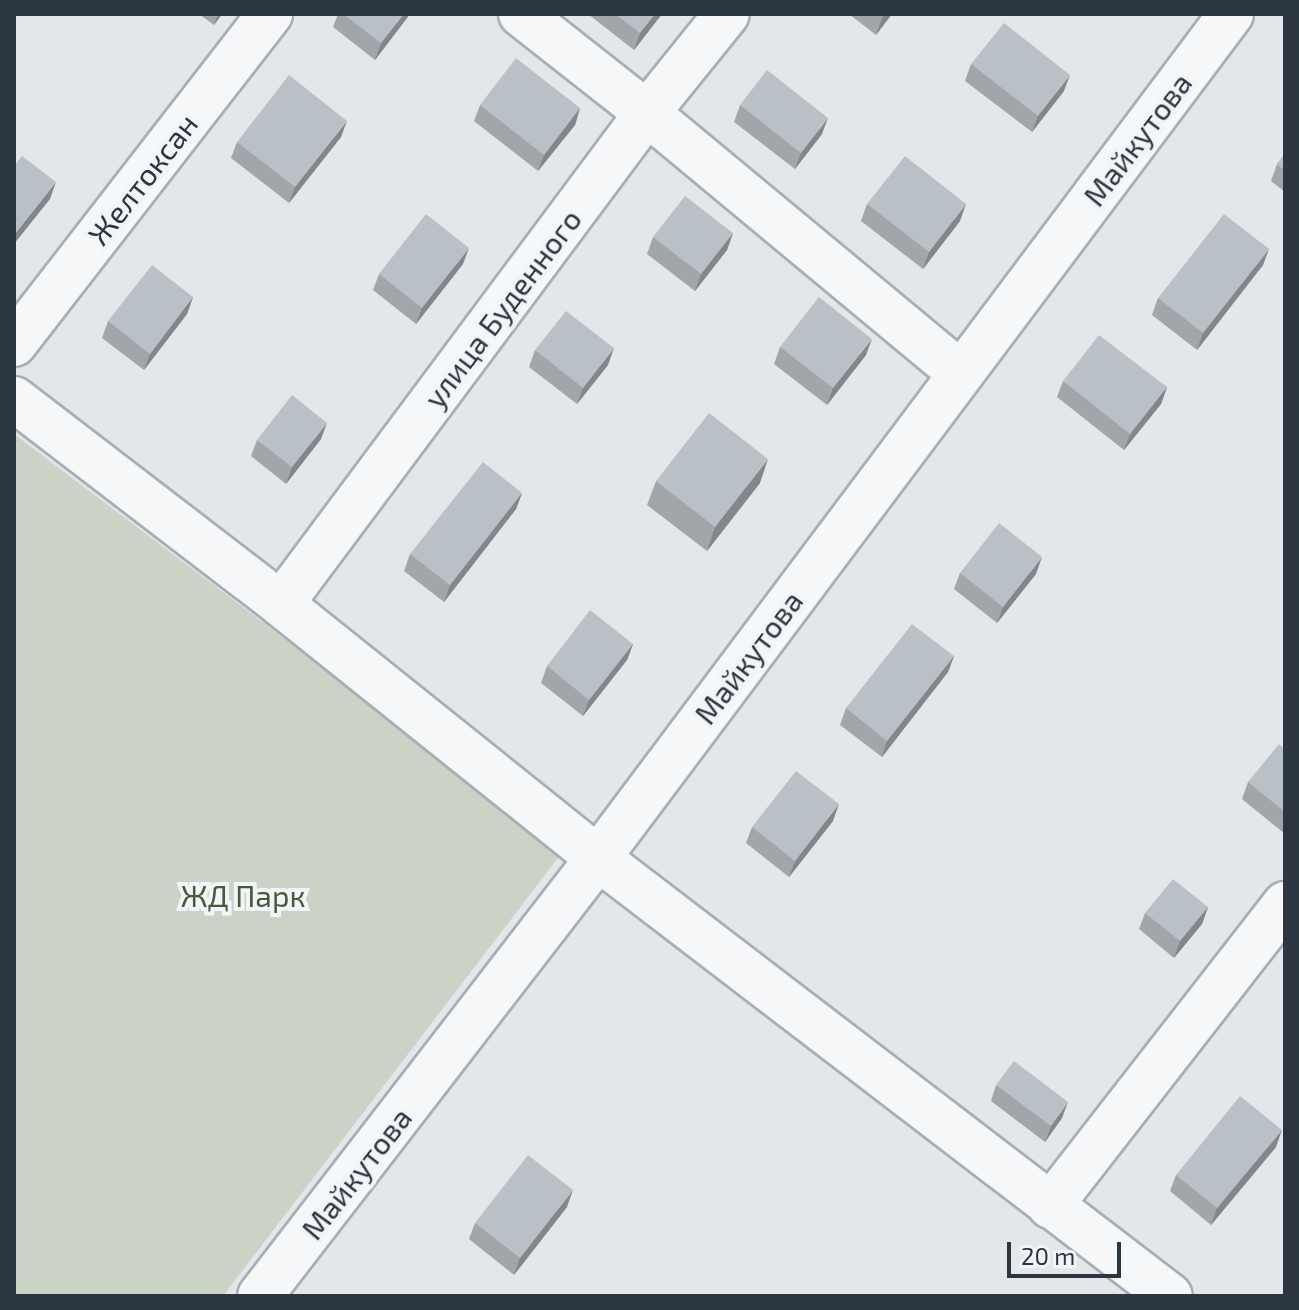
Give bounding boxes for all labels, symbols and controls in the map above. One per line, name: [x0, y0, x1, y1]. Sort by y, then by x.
street label: Майкутова: [1075, 65, 1199, 213]
street label: Желтоксан: [80, 106, 204, 252]
street label: улица Буденного: [416, 202, 588, 414]
street label: Майкутова: [686, 583, 810, 731]
park label: ЖД Парк: [181, 877, 305, 913]
street label: Майкутова: [293, 1100, 419, 1246]
scale bar: [1011, 1226, 1125, 1276]
text: 20 m: [1021, 1241, 1075, 1270]

